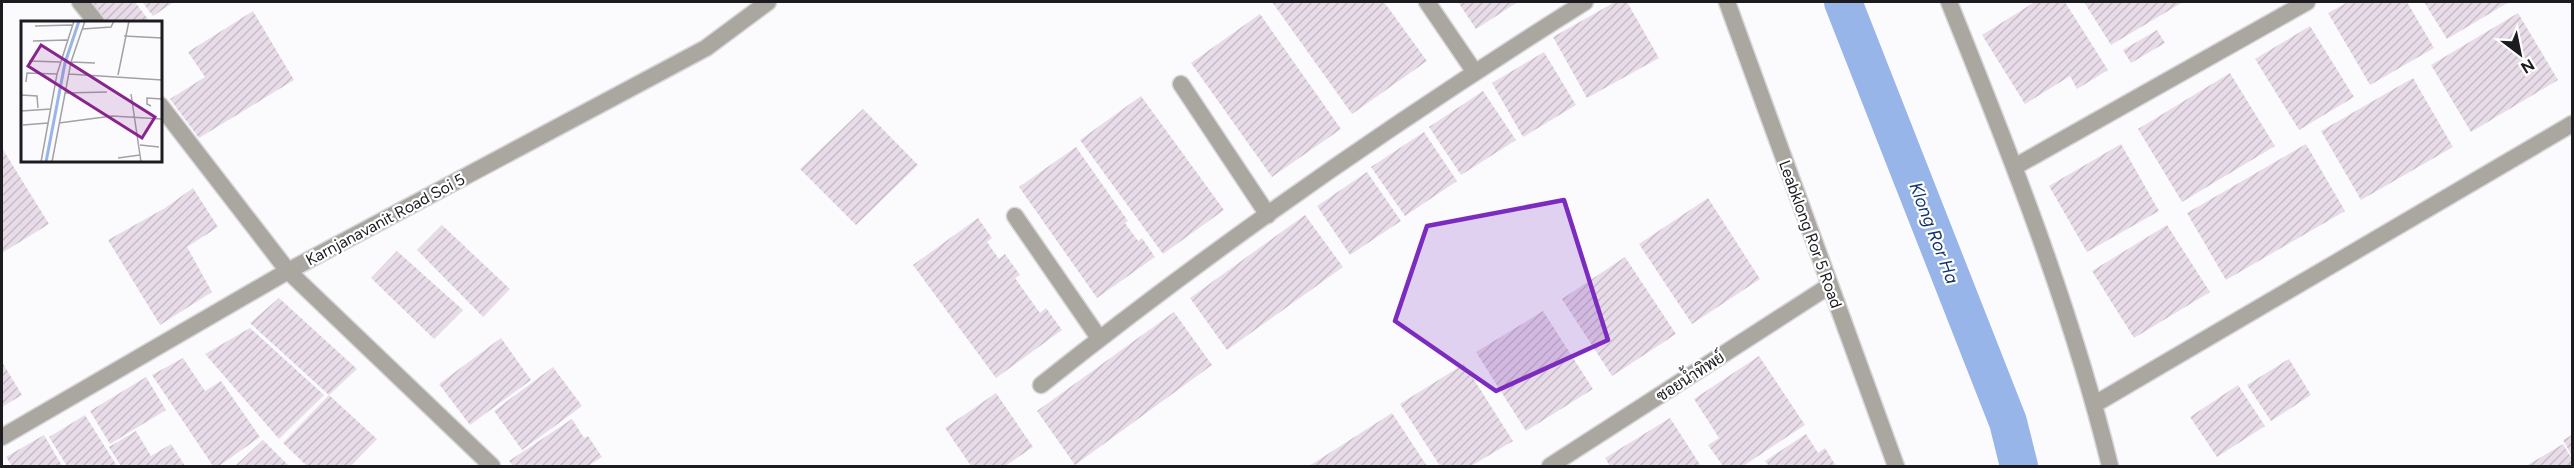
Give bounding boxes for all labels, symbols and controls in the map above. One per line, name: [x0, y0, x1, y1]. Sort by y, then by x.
inset map: [21, 21, 162, 162]
north arrow: [2490, 24, 2550, 84]
text: N: [2517, 55, 2538, 78]
street label: Leabklong Ror 5 Road: [1775, 158, 1846, 311]
street label: Karnjanavanit Road Soi 5: [303, 169, 468, 269]
water label: Klong Ror Ha: [1905, 179, 1964, 287]
street label: ซอยน้ำทิพย์: [1650, 343, 1728, 406]

